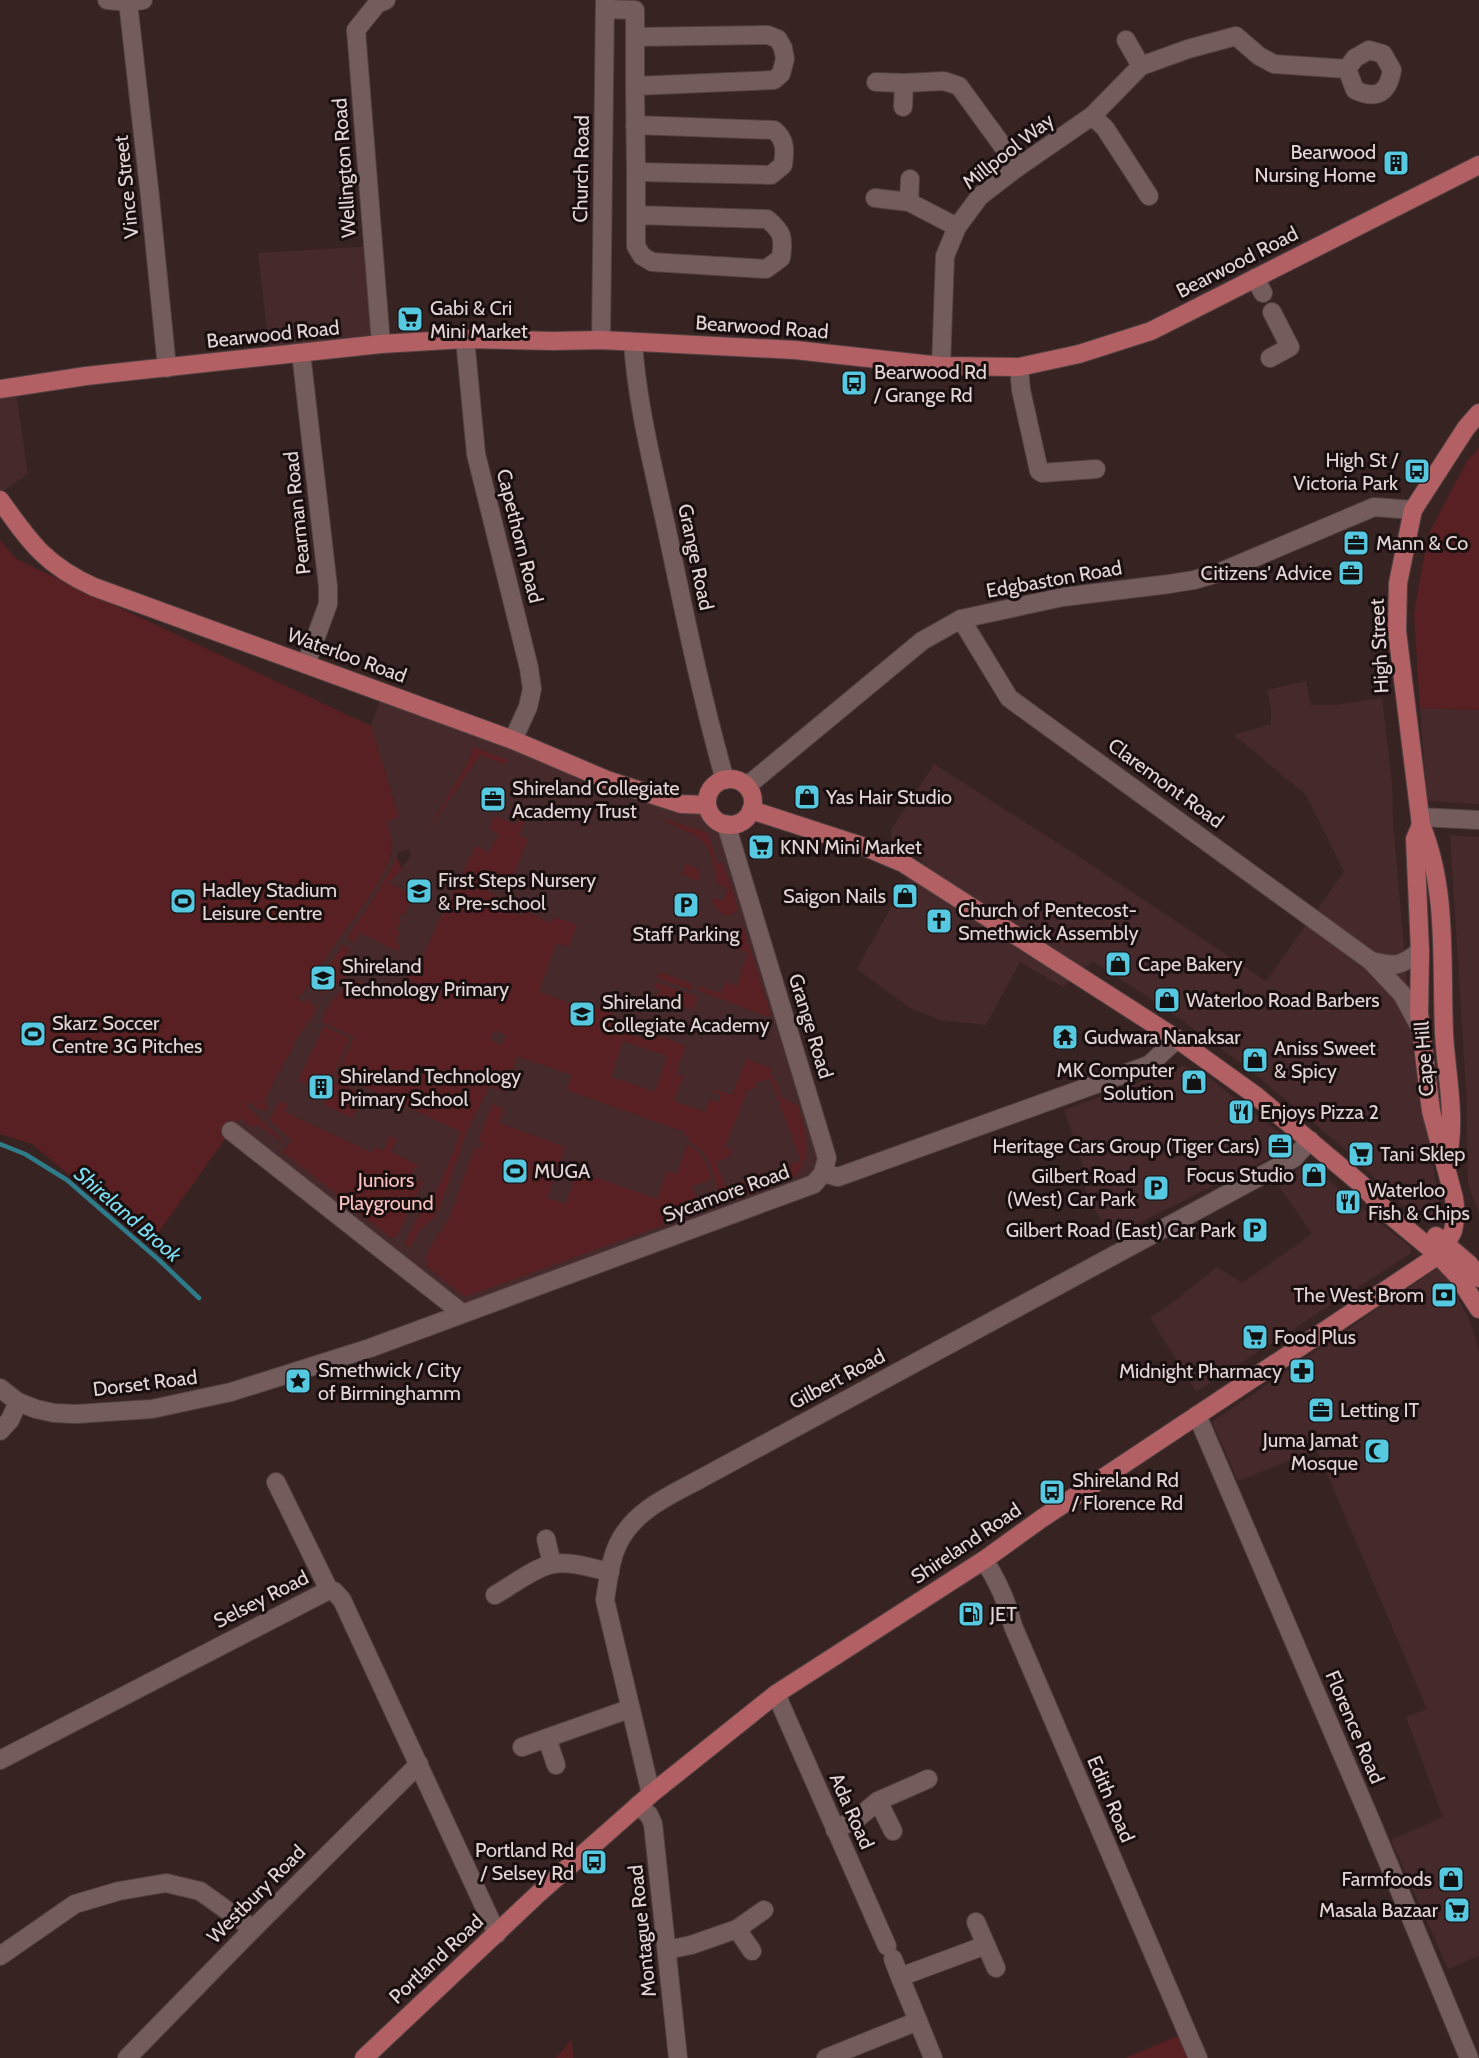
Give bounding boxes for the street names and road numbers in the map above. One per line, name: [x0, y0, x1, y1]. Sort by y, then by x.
street label: Wellington Road: [327, 97, 361, 239]
street label: Millpool Way: [957, 108, 1059, 194]
street label: Church Road: [568, 115, 594, 223]
street label: Vince Street: [109, 134, 143, 240]
street label: Bearwood Road: [1172, 221, 1302, 303]
street label: Bearwood Road: [695, 310, 829, 344]
street label: Bearwood Road: [205, 315, 341, 353]
street label: Pearman Road: [279, 450, 315, 576]
street label: Capethorn Road: [492, 467, 548, 605]
street label: Grange Road: [673, 502, 719, 612]
street label: Edgbaston Road: [984, 555, 1124, 603]
street label: High Street: [1365, 598, 1393, 694]
street label: Waterloo Road: [284, 622, 410, 688]
street label: Claremont Road: [1103, 733, 1229, 833]
street label: Grange Road: [784, 971, 838, 1081]
street label: Cape Hill: [1409, 1020, 1439, 1097]
street label: Sycamore Road: [660, 1159, 792, 1227]
street label: Gilbert Road: [785, 1344, 889, 1414]
street label: Dorset Road: [91, 1365, 199, 1401]
street label: Shireland Road: [906, 1497, 1026, 1589]
street label: Selsey Road: [210, 1565, 312, 1633]
street label: Florence Road: [1320, 1667, 1390, 1787]
street label: Edith Road: [1082, 1752, 1140, 1846]
street label: Ada Road: [825, 1769, 879, 1853]
street label: Westbury Road: [202, 1840, 310, 1948]
street label: Montague Road: [623, 1864, 661, 1998]
street label: Portland Road: [384, 1909, 488, 2009]

